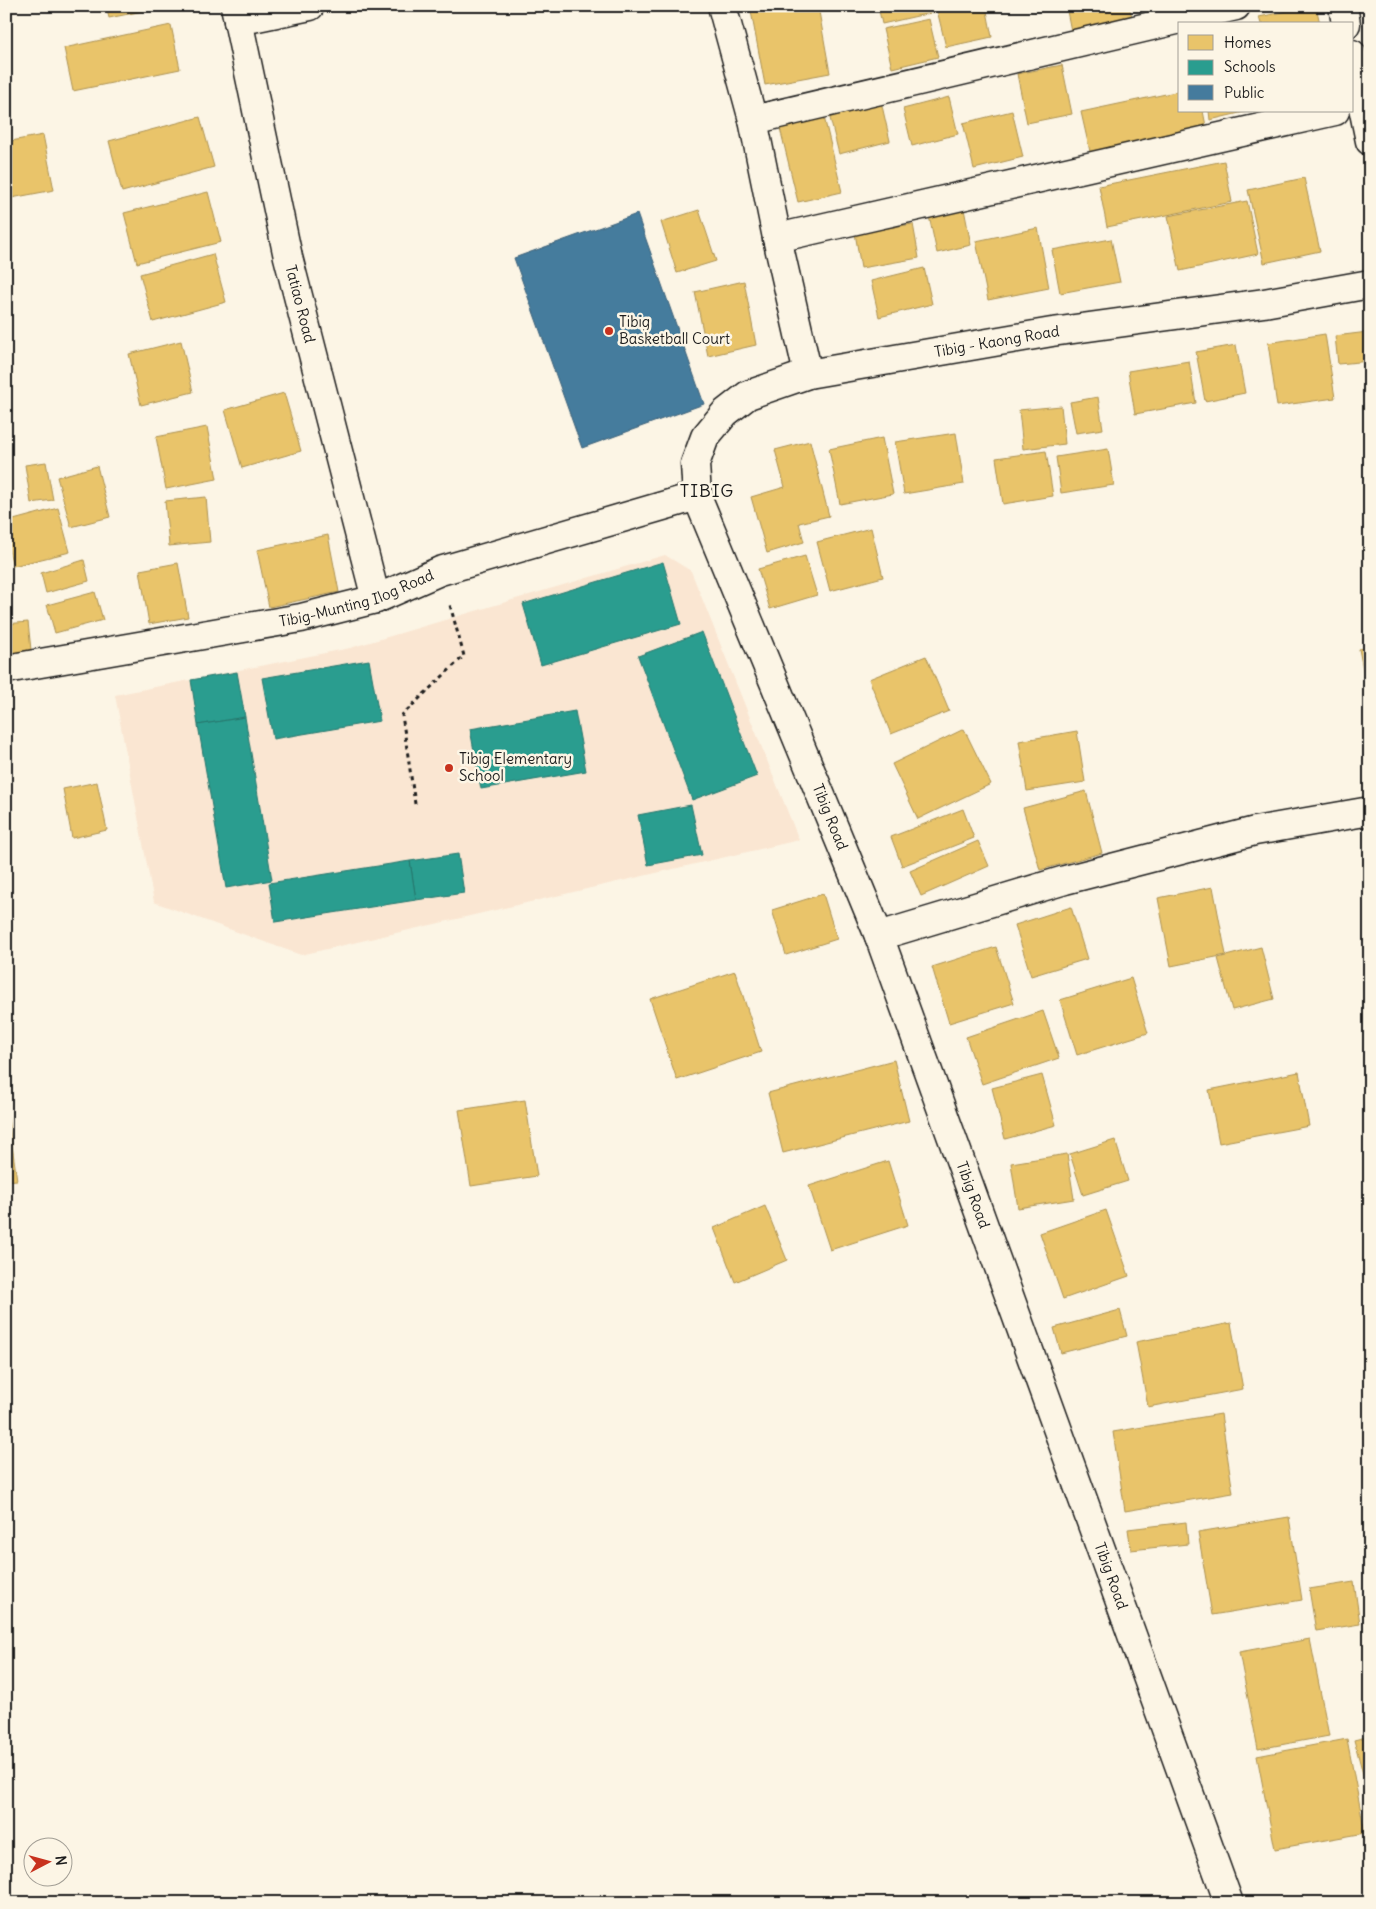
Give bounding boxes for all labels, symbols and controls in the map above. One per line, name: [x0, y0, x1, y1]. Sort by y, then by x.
legend: [1178, 22, 1354, 112]
text: Homes: [1224, 33, 1271, 52]
text: Schools: [1224, 57, 1276, 76]
text: Public: [1224, 83, 1265, 102]
street label: Tatiao Road: [281, 263, 320, 345]
place label: Tibig Basketball Court: [619, 312, 730, 348]
street label: Tibig - Kaong Road: [933, 321, 1061, 361]
marker: Tibig Basketball Court: [603, 325, 615, 337]
district label: TIBIG: [680, 479, 734, 502]
street label: Tibig-Munting Ilog Road: [277, 565, 437, 631]
place label: Tibig Elementary School: [459, 749, 572, 785]
marker: Tibig Elementary School: [443, 762, 455, 774]
street label: Tibig Road: [809, 781, 852, 853]
street label: Tibig Road: [953, 1159, 994, 1231]
street label: Tibig Road: [1091, 1540, 1132, 1612]
north arrow: [22, 1836, 72, 1886]
text: N: [51, 1855, 70, 1866]

